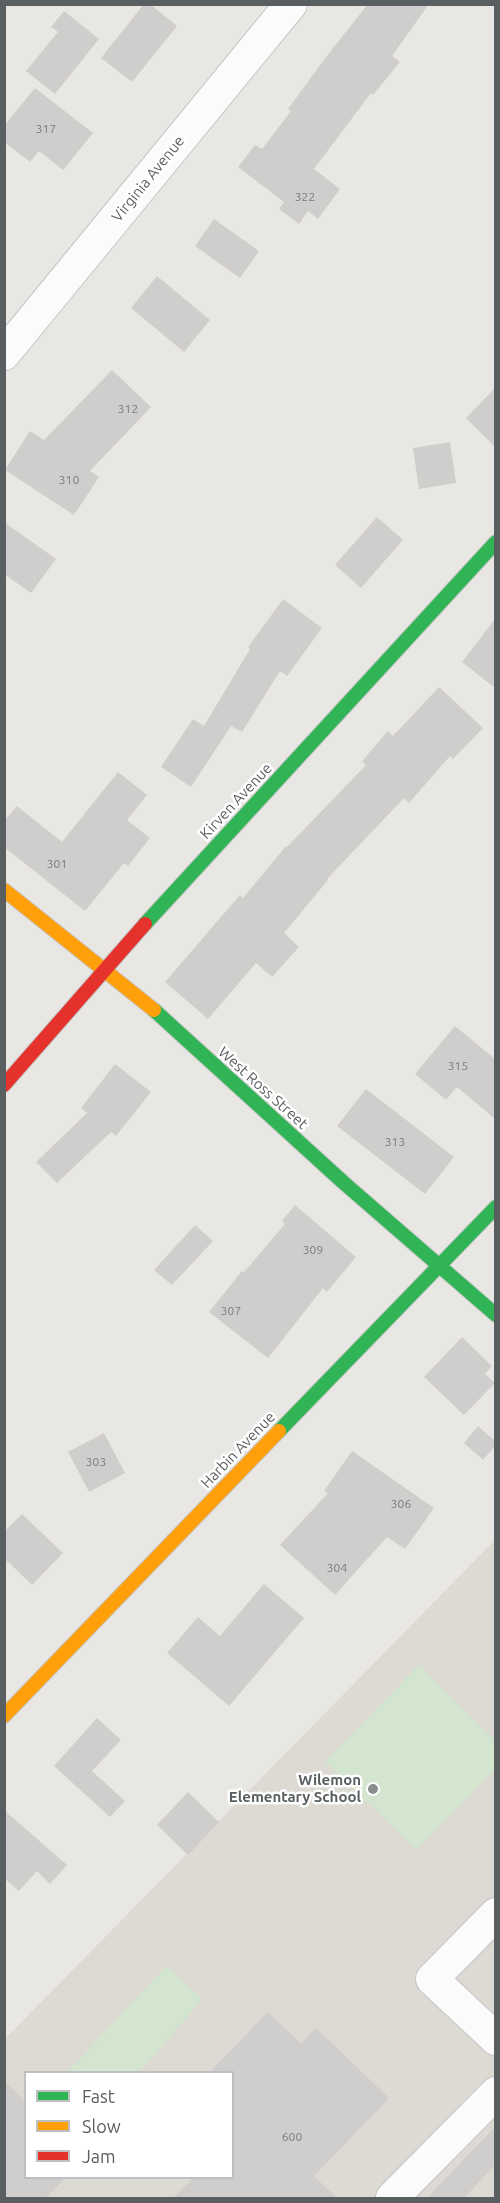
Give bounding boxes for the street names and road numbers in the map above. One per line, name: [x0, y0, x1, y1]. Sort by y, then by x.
street label: Virginia Avenue: [108, 132, 188, 226]
street label: Kirven Avenue: [196, 759, 276, 843]
street label: West Ross Street: [215, 1043, 311, 1133]
street label: Harbin Avenue: [197, 1408, 279, 1492]

